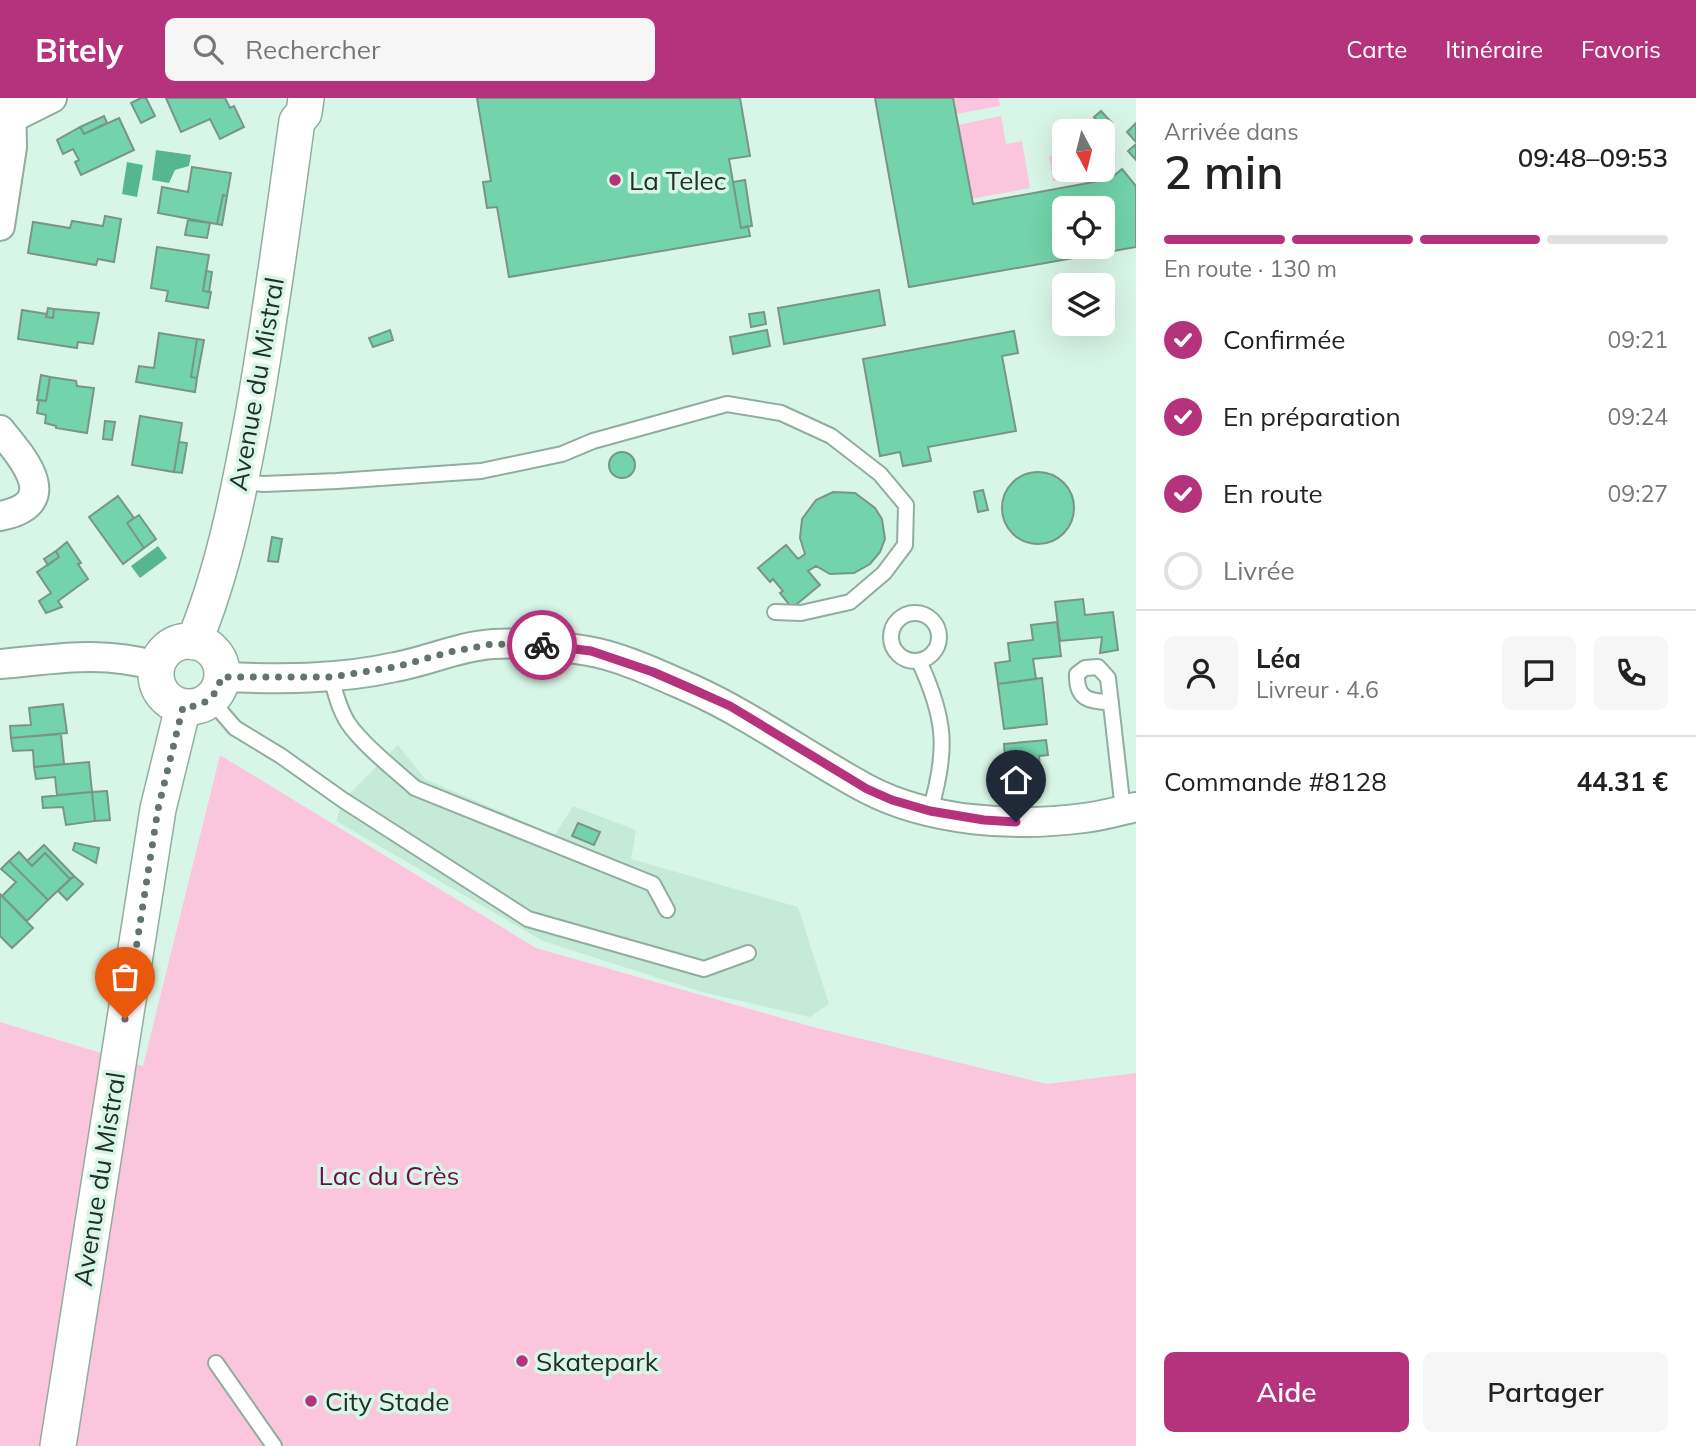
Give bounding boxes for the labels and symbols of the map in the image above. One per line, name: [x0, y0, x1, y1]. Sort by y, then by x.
north arrow: [1052, 119, 1115, 182]
place label: La Telec: [629, 164, 727, 197]
marker: La Telec: [607, 172, 623, 188]
street label: Avenue du Mistral: [221, 275, 291, 493]
courier: [507, 610, 577, 680]
pin: [986, 750, 1046, 822]
pin: [95, 947, 155, 1019]
street label: Avenue du Mistral: [66, 1070, 132, 1288]
park label: Lac du Crès: [319, 1159, 459, 1192]
place label: Skatepark: [536, 1345, 659, 1378]
marker: Skatepark: [514, 1353, 530, 1369]
place label: City Stade: [325, 1385, 449, 1418]
marker: City Stade: [303, 1393, 319, 1409]

